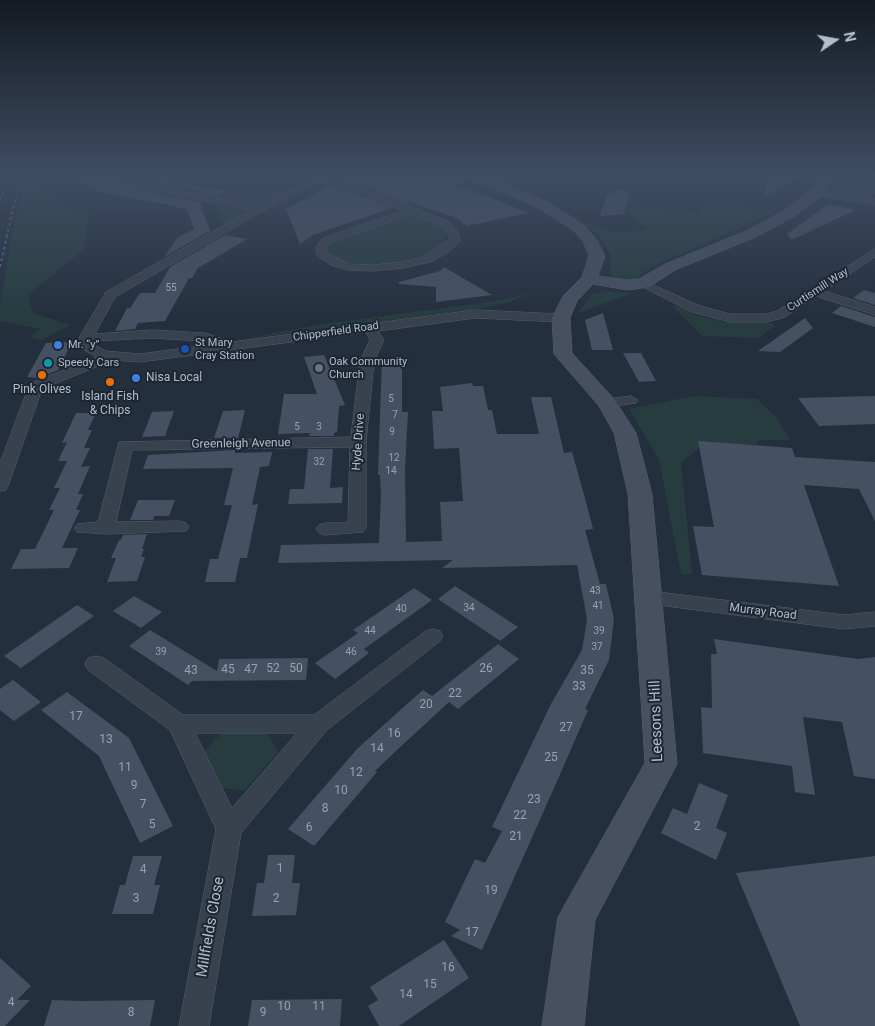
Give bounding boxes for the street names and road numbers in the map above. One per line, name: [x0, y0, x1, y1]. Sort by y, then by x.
street label: Curtismill Way: [785, 265, 851, 315]
street label: Chipperfield Road: [292, 319, 380, 345]
street label: Hyde Drive: [350, 413, 368, 471]
street label: Greenleigh Avenue: [191, 436, 291, 452]
street label: Murray Road: [729, 601, 797, 623]
street label: Leesons Hill: [647, 680, 667, 762]
street label: Millfields Close: [193, 875, 229, 979]

